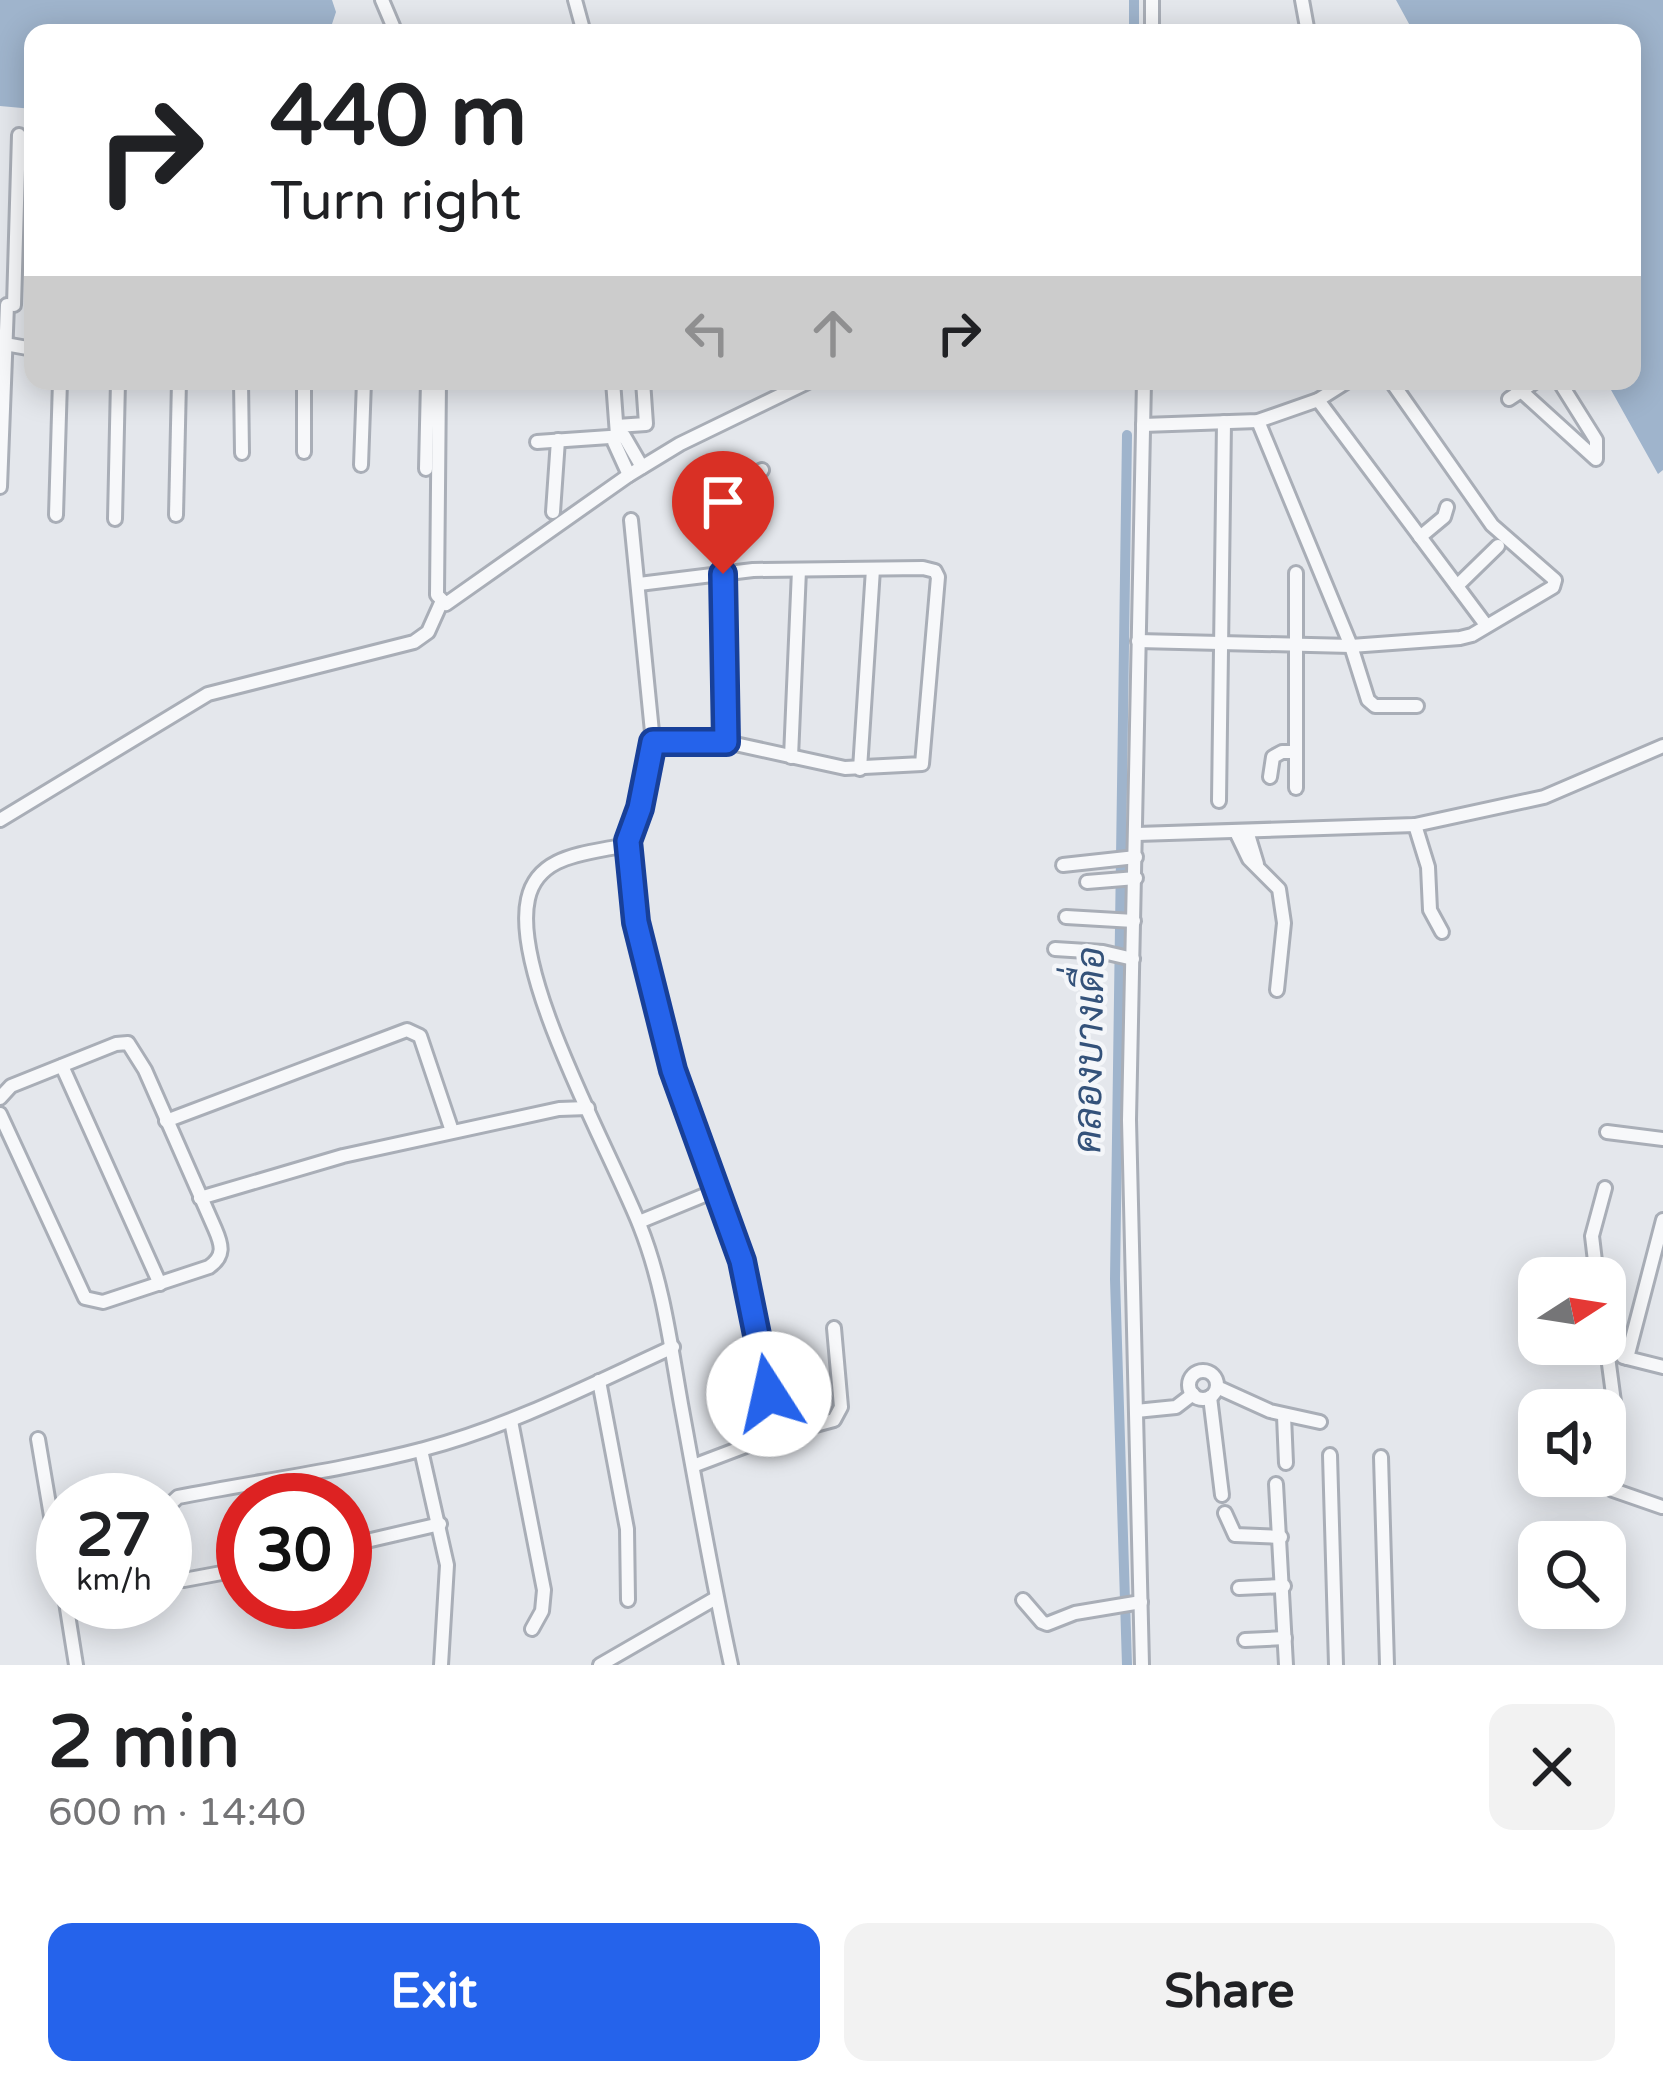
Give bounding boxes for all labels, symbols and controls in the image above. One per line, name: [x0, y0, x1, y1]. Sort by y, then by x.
text: 440 m: [270, 67, 527, 168]
icon: right: [72, 72, 228, 228]
text: Turn right: [270, 169, 521, 234]
icon: left: [674, 300, 740, 366]
icon: ahead: [800, 300, 866, 366]
icon: right: [926, 300, 992, 366]
pin: [672, 451, 774, 574]
icon: arrive: [690, 469, 756, 535]
water label: คลองบางเดื่อ: [1053, 946, 1115, 1154]
north arrow: [1518, 1257, 1626, 1365]
map controls: [1518, 1257, 1626, 1629]
position arrow: [706, 1331, 832, 1457]
button: sound: [1518, 1389, 1626, 1497]
speed limit sign: 30: [216, 1473, 372, 1629]
text: 27: [76, 1500, 152, 1572]
button: search: [1518, 1521, 1626, 1629]
text: km/h: [76, 1562, 152, 1599]
text: 2 min: [48, 1700, 240, 1787]
button: close: [1489, 1704, 1615, 1830]
text: 600 m · 14:40: [48, 1789, 306, 1836]
button: Exit: [48, 1923, 820, 2061]
button: Share: [844, 1923, 1615, 2061]

